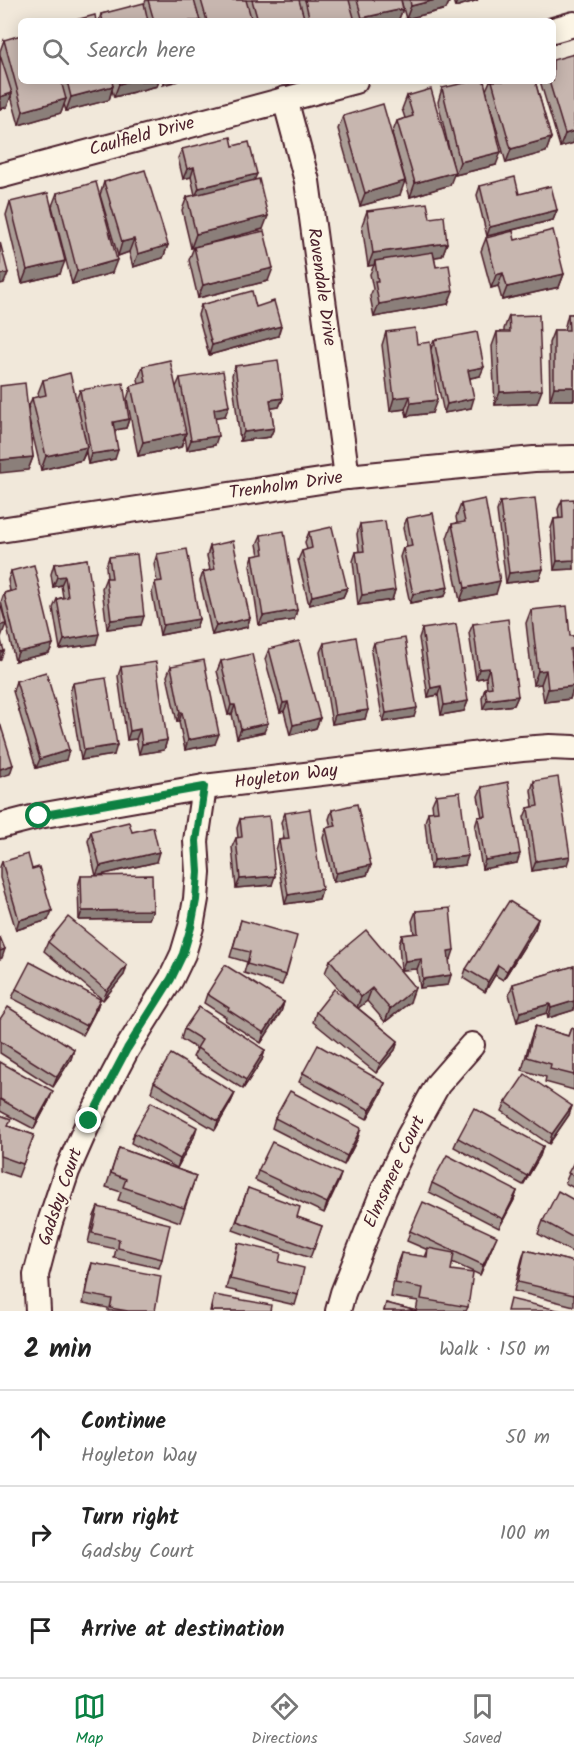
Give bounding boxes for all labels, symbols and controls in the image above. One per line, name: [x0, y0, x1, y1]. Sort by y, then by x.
search box: [18, 18, 556, 84]
text: Search here: [87, 34, 195, 69]
icon: search: [39, 35, 72, 68]
street label: Caulfield Drive: [86, 109, 198, 165]
street label: Ravendale Drive: [298, 226, 344, 348]
street label: Trenholm Drive: [227, 464, 345, 508]
street label: Hoyleton Way: [233, 756, 340, 798]
route start: [25, 802, 51, 828]
route end: [75, 1107, 101, 1133]
street label: Elmsmere Court: [356, 1110, 434, 1233]
street label: Gadsby Court: [31, 1143, 92, 1250]
text: 2 min: [24, 1329, 92, 1371]
text: Walk · 150 m: [439, 1334, 550, 1366]
text: Continue: [81, 1405, 166, 1440]
icon: ahead: [24, 1422, 57, 1455]
text: 50 m: [505, 1422, 550, 1454]
text: Hoyleton Way: [81, 1440, 197, 1472]
text: Turn right: [81, 1501, 179, 1536]
icon: right: [24, 1518, 57, 1551]
text: 100 m: [500, 1518, 550, 1550]
text: Gadsby Court: [81, 1536, 194, 1568]
text: Arrive at destination: [81, 1613, 284, 1648]
icon: arrive: [24, 1614, 57, 1647]
tab: Map: [73, 1690, 106, 1751]
tab: Directions: [251, 1690, 318, 1751]
tab: Saved: [463, 1690, 501, 1751]

